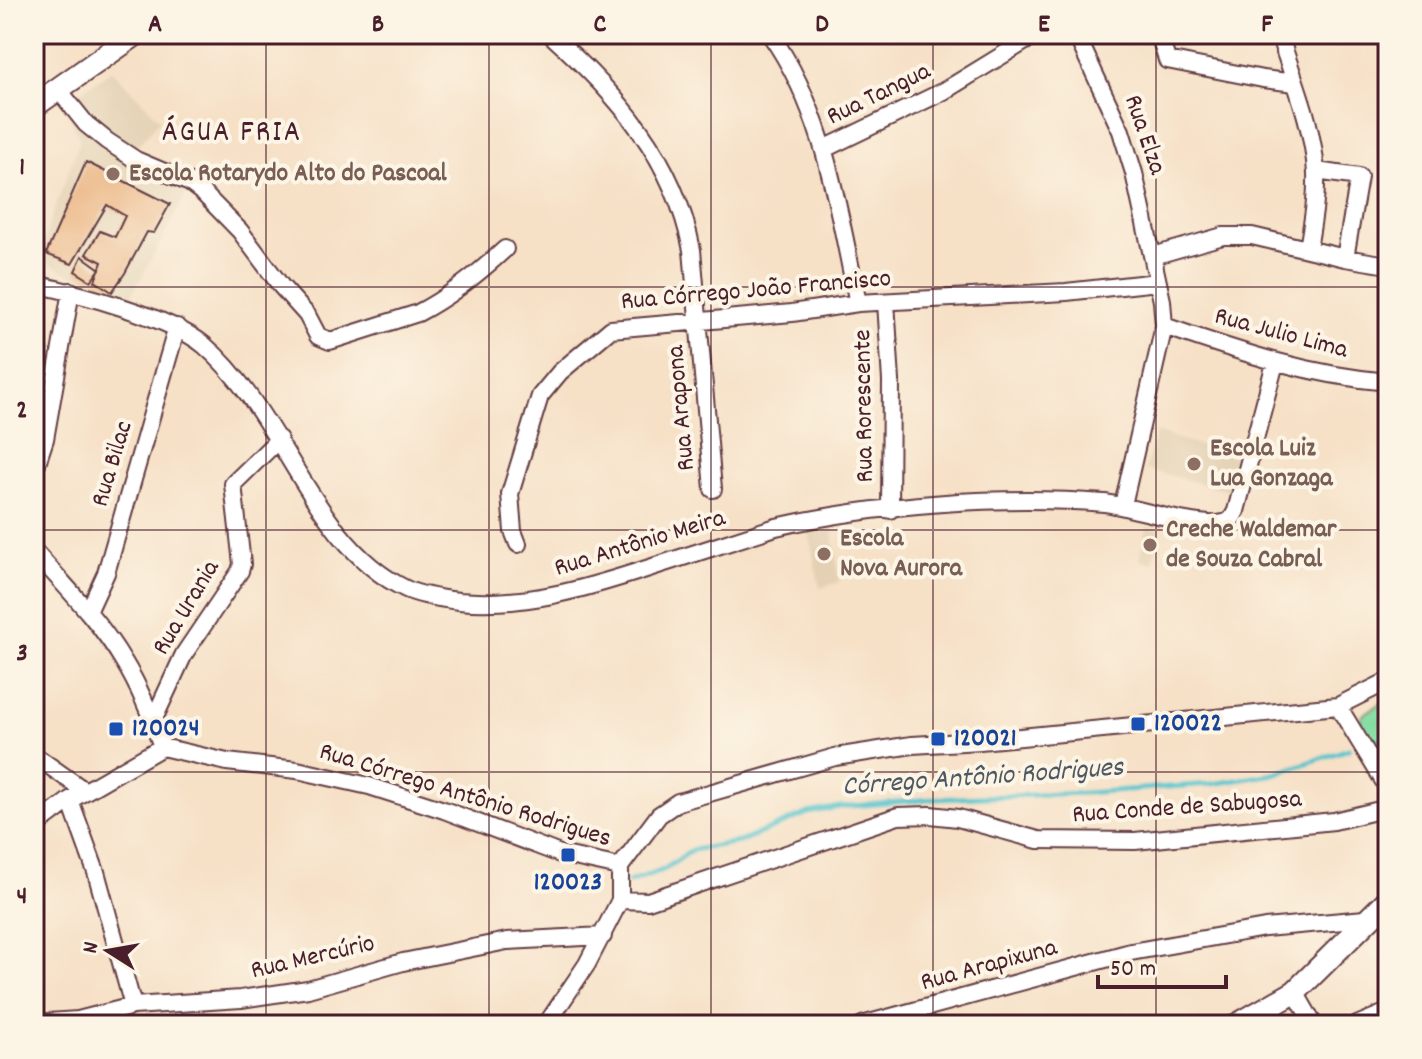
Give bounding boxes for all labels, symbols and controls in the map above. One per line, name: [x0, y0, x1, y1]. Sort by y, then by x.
text: A: [148, 7, 162, 44]
text: B: [372, 7, 384, 44]
text: C: [594, 7, 607, 44]
text: D: [815, 7, 829, 44]
text: E: [1038, 7, 1050, 44]
text: F: [1261, 7, 1273, 44]
street label: Rua Tangua: [821, 54, 938, 136]
street label: Rua Elza: [1113, 90, 1175, 181]
district label: ÁGUA FRIA: [162, 113, 302, 156]
text: 1: [19, 150, 25, 187]
place label: Escola Rotarydo Alto do Pascoal: [129, 156, 447, 193]
marker: Escola Rotarydo Alto do Pascoal: [104, 165, 122, 183]
street label: Rua Córrego João Francisco: [619, 261, 893, 321]
street label: Rua Julio Lima: [1210, 298, 1353, 370]
street label: Rua Rorescente: [845, 329, 885, 483]
street label: Rua Arapona: [658, 343, 706, 472]
text: 2: [16, 393, 28, 430]
street label: Rua Bilac: [82, 417, 144, 511]
place label: Escola Luiz Lua Gonzaga: [1210, 431, 1333, 498]
marker: Escola Luiz Lua Gonzaga: [1185, 455, 1203, 473]
street label: Rua Antônio Meira: [550, 500, 731, 588]
place label: Creche Waldemar de Souza Cabral: [1166, 512, 1337, 579]
place label: Escola Nova Aurora: [840, 521, 963, 588]
marker: Creche Waldemar de Souza Cabral: [1141, 536, 1159, 554]
marker: Escola Nova Aurora: [815, 545, 833, 563]
street label: Rua Urania: [144, 553, 230, 663]
text: 3: [16, 636, 28, 673]
place label: 120022: [1154, 706, 1222, 743]
place label: 120024: [132, 711, 200, 748]
marker: 120022: [1129, 715, 1147, 733]
marker: 120024: [107, 720, 125, 738]
place label: 120021: [954, 721, 1016, 758]
marker: 120021: [929, 730, 947, 748]
street label: Rua Córrego Antônio Rodrigues: [314, 734, 616, 858]
water label: Córrego Antônio Rodrigues: [841, 749, 1126, 809]
street label: Rua Conde de Sabugosa: [1071, 781, 1304, 834]
marker: 120023: [559, 846, 577, 864]
place label: 120023: [534, 865, 602, 902]
text: 4: [17, 879, 27, 916]
north arrow: [68, 911, 148, 991]
street label: Rua Mercúrio: [247, 926, 379, 990]
street label: Rua Arapixuna: [917, 930, 1062, 1002]
text: N: [76, 939, 108, 956]
scale bar: [1098, 939, 1226, 989]
text: 50 m: [1110, 953, 1156, 987]

